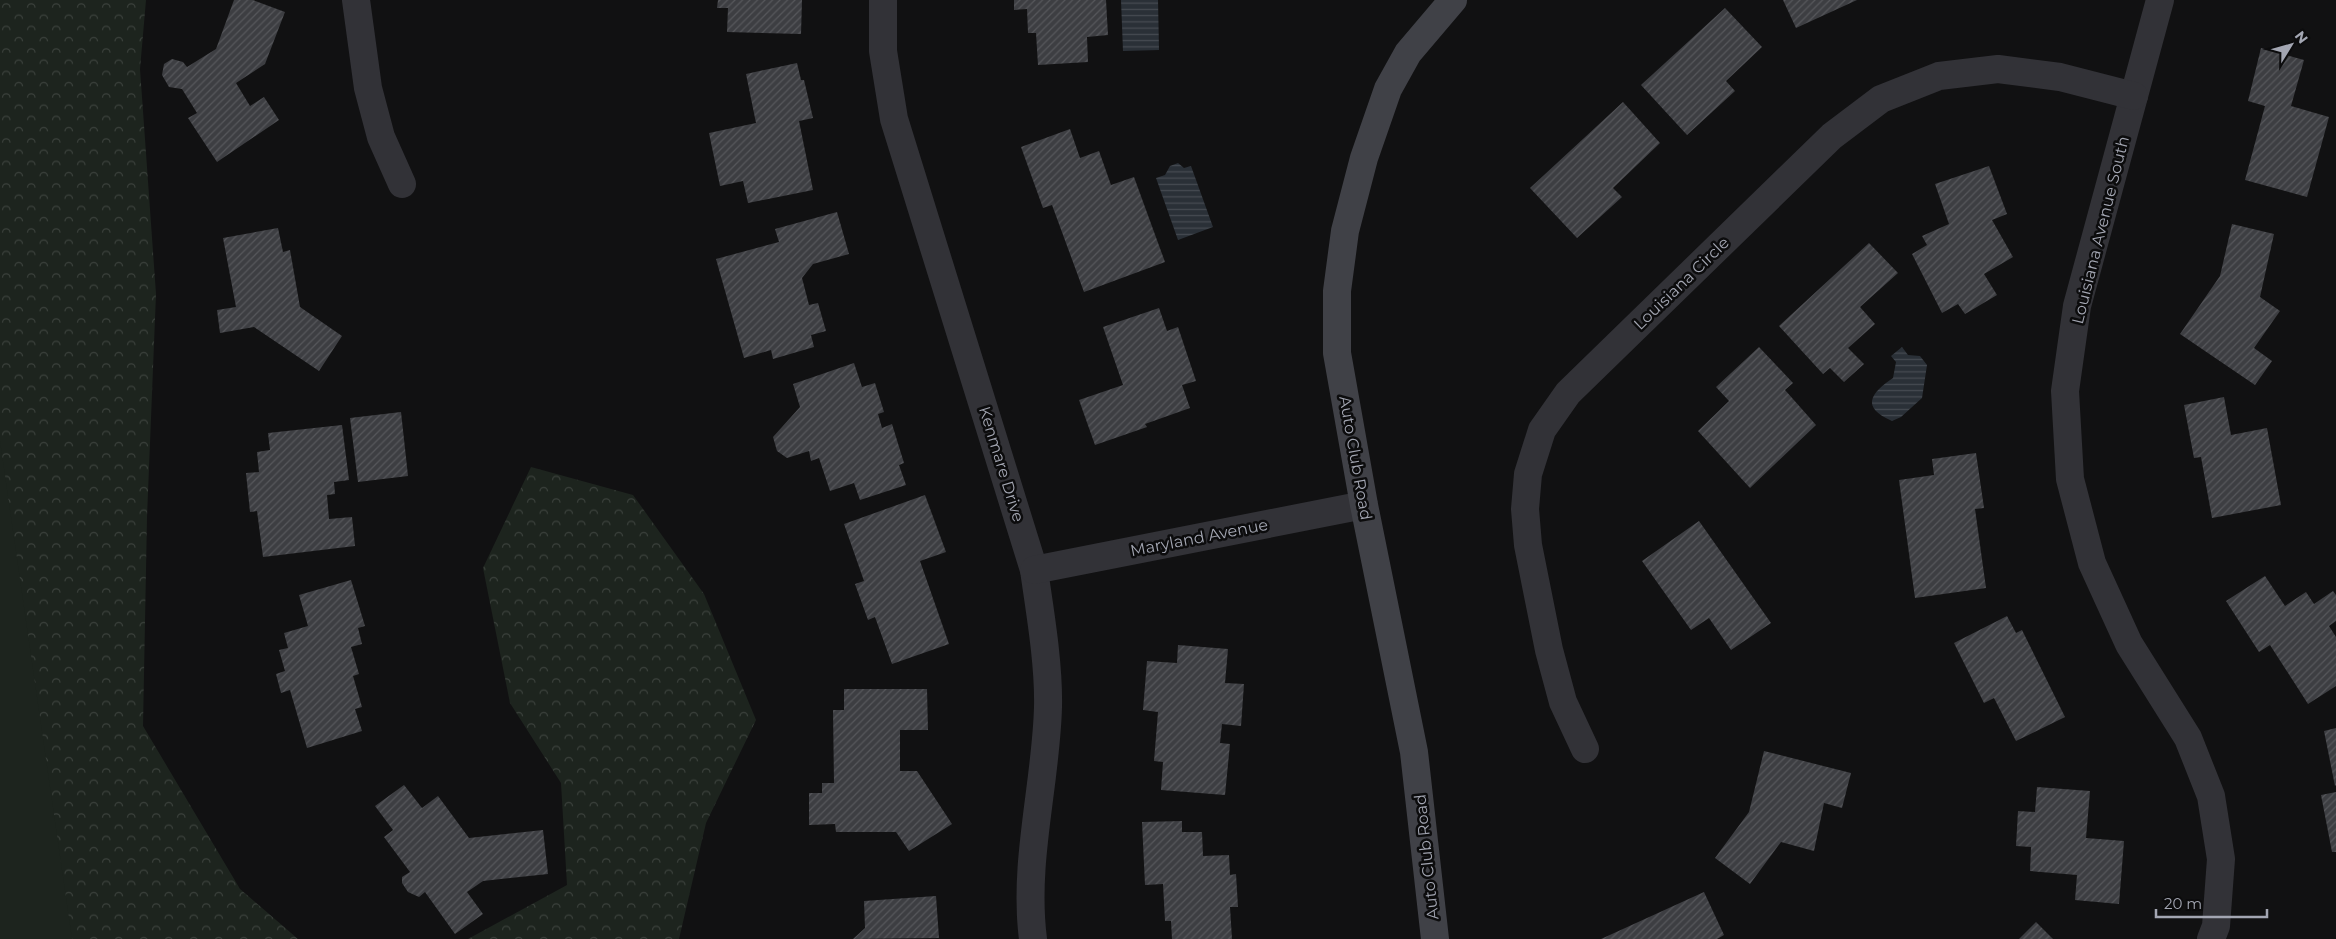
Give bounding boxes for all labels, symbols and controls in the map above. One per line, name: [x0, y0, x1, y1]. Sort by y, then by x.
north arrow: [2266, 20, 2316, 70]
text: N: [2291, 27, 2312, 47]
street label: Louisiana Avenue South: [2068, 134, 2133, 326]
street label: Louisiana Circle: [1630, 233, 1733, 334]
street label: Auto Club Road: [1335, 395, 1376, 522]
street label: Kenmare Drive: [975, 404, 1028, 524]
street label: Maryland Avenue: [1129, 515, 1269, 560]
street label: Auto Club Road: [1410, 793, 1443, 920]
scale bar: [2156, 886, 2267, 918]
text: 20 m: [2164, 894, 2202, 913]

